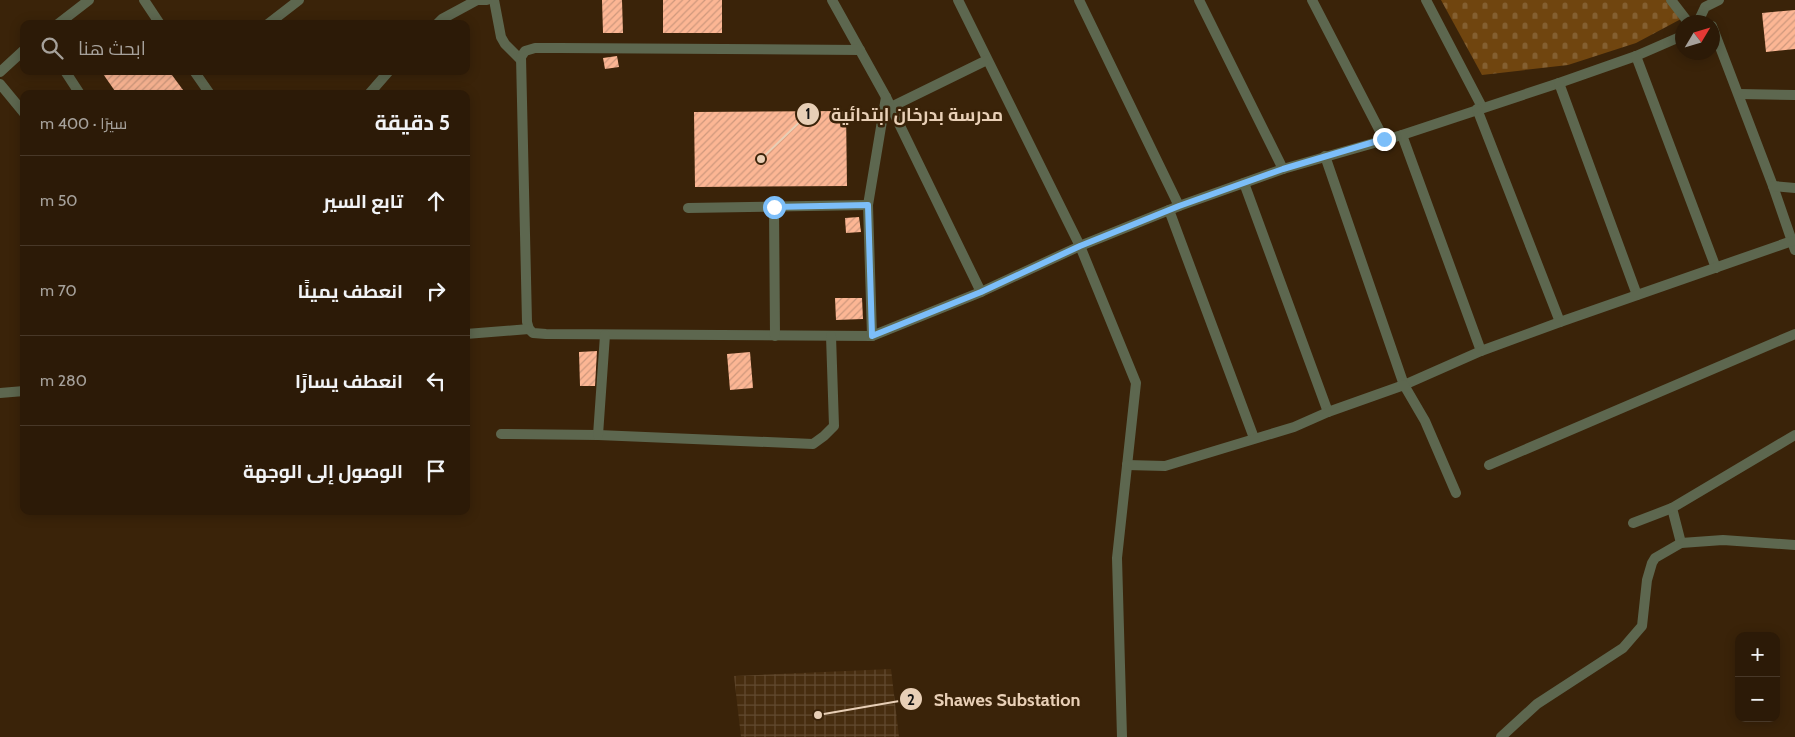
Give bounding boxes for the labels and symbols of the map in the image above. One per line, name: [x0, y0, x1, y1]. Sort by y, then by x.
north arrow: [1675, 15, 1720, 60]
callout: مدرسة بدرخان ابتدائية: [795, 98, 1013, 131]
text: مدرسة بدرخان ابتدائية: [831, 104, 1003, 126]
text: 1: [805, 105, 811, 123]
route end: [1373, 128, 1396, 151]
route start: [763, 196, 786, 219]
callout: Shawes Substation: [899, 683, 1091, 716]
text: Shawes Substation: [934, 689, 1080, 711]
text: 2: [907, 691, 915, 709]

